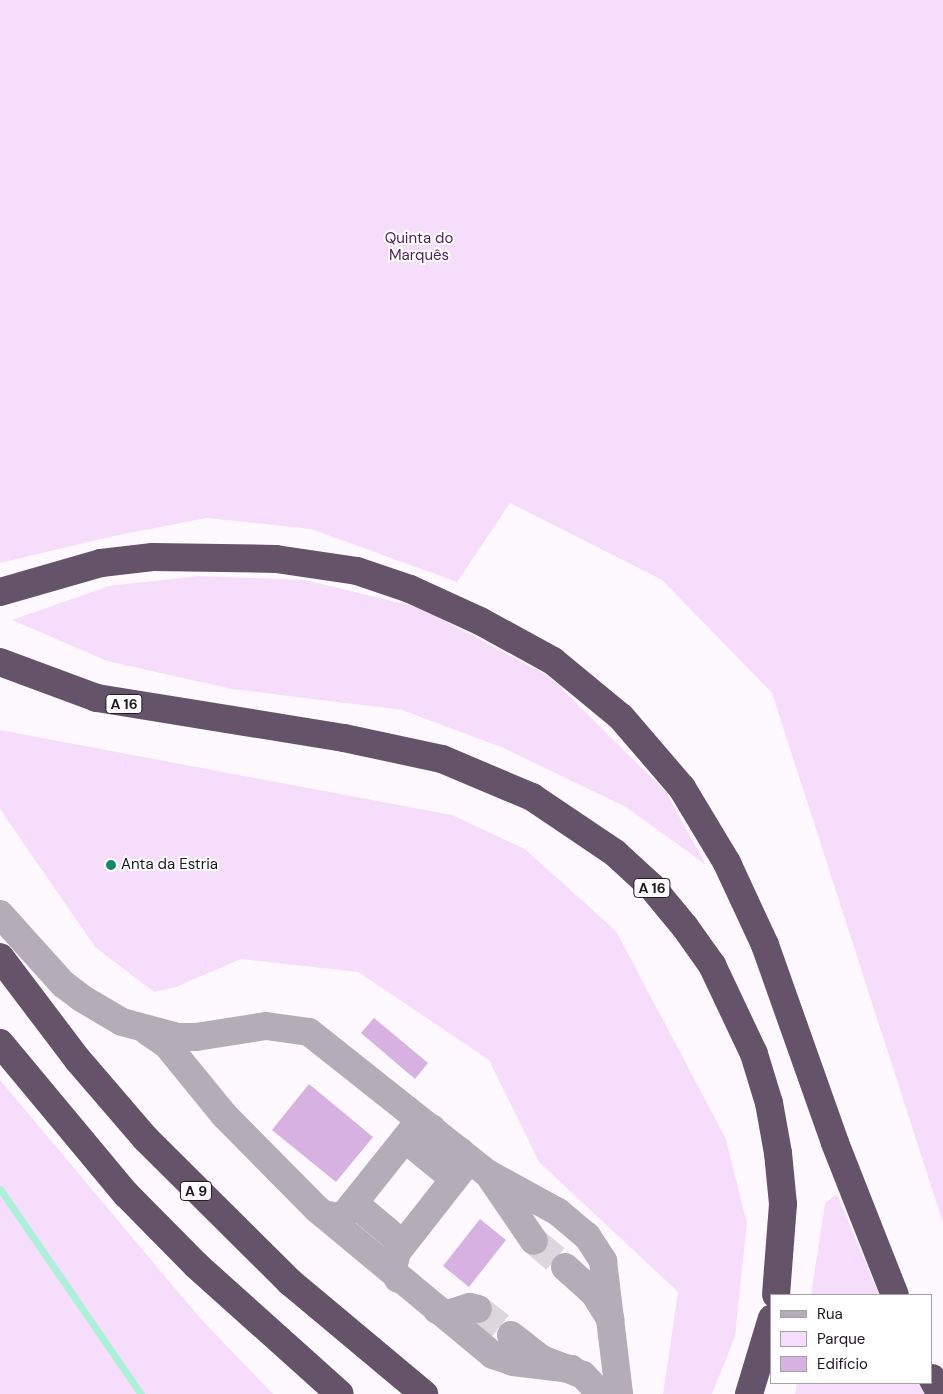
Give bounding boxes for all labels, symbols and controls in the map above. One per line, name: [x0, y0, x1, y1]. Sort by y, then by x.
park label: Quinta do Marquês: [385, 229, 453, 264]
road number: A 16: [105, 692, 143, 716]
place label: Anta da Estria: [121, 856, 218, 874]
marker: Anta da Estria: [105, 859, 117, 871]
road number: A 16: [633, 876, 671, 900]
road number: A 9: [180, 1180, 212, 1202]
legend: [770, 1294, 933, 1384]
text: Rua: [817, 1304, 843, 1324]
text: Parque: [817, 1329, 865, 1349]
text: Edifício: [817, 1354, 868, 1374]

